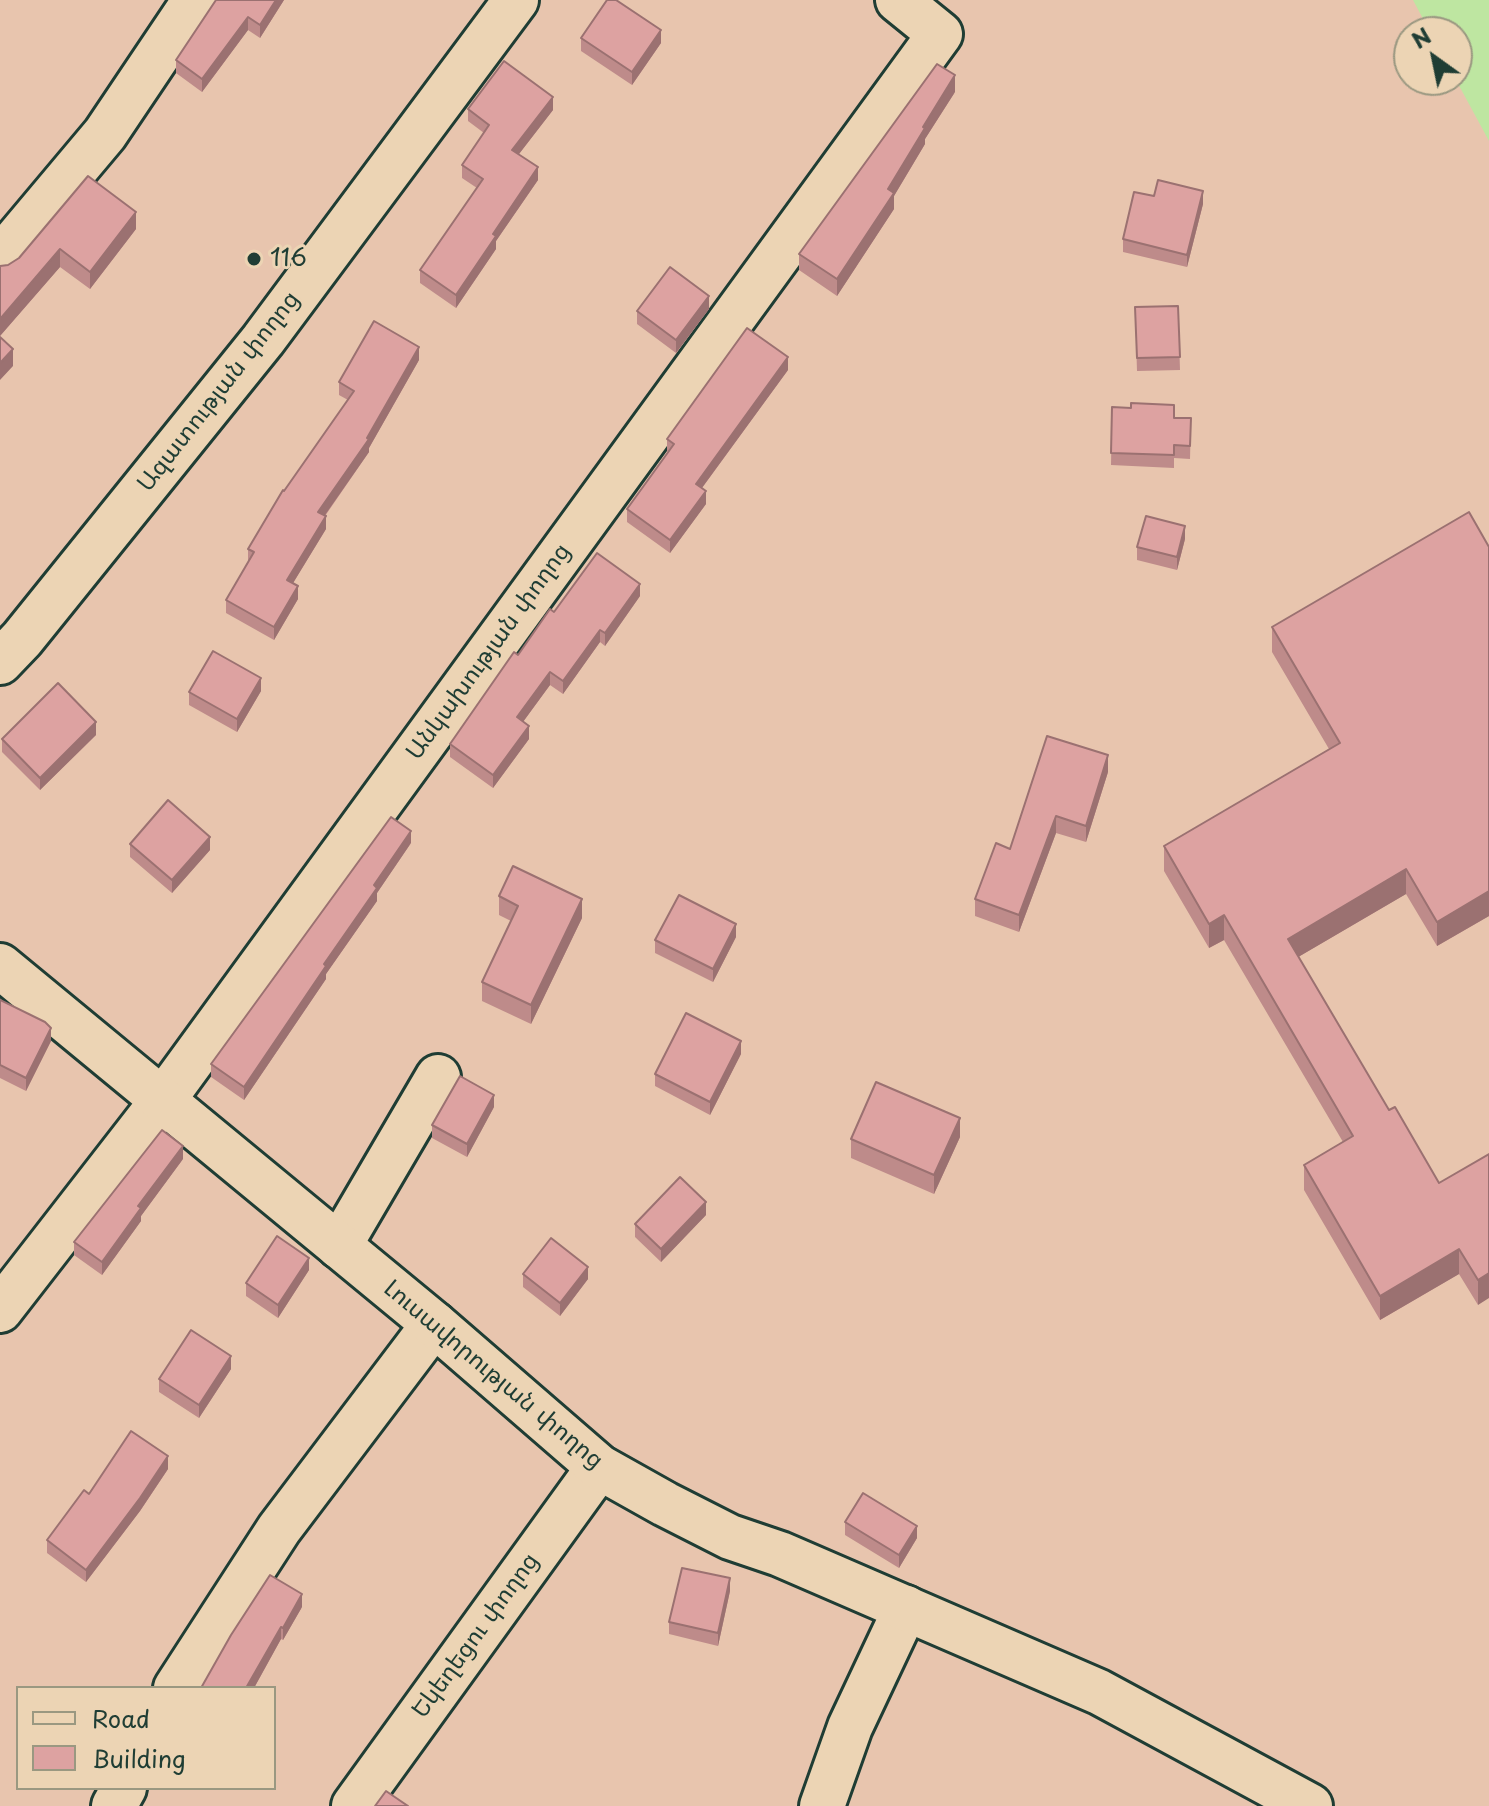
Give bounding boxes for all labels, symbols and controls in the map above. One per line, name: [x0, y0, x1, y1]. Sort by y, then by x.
north arrow: [1393, 16, 1473, 96]
text: N: [1404, 19, 1437, 56]
place label: 116: [270, 245, 307, 273]
marker: 116: [245, 250, 263, 268]
street label: Ազատության փողոց: [132, 286, 306, 498]
street label: Անկախության փողոց: [401, 538, 577, 766]
street label: Լուսավորության փողոց: [377, 1275, 609, 1475]
street label: Եկեղեցու փողոց: [406, 1548, 546, 1724]
legend: [16, 1686, 276, 1790]
text: Road: [92, 1700, 150, 1736]
text: Building: [92, 1740, 186, 1776]

